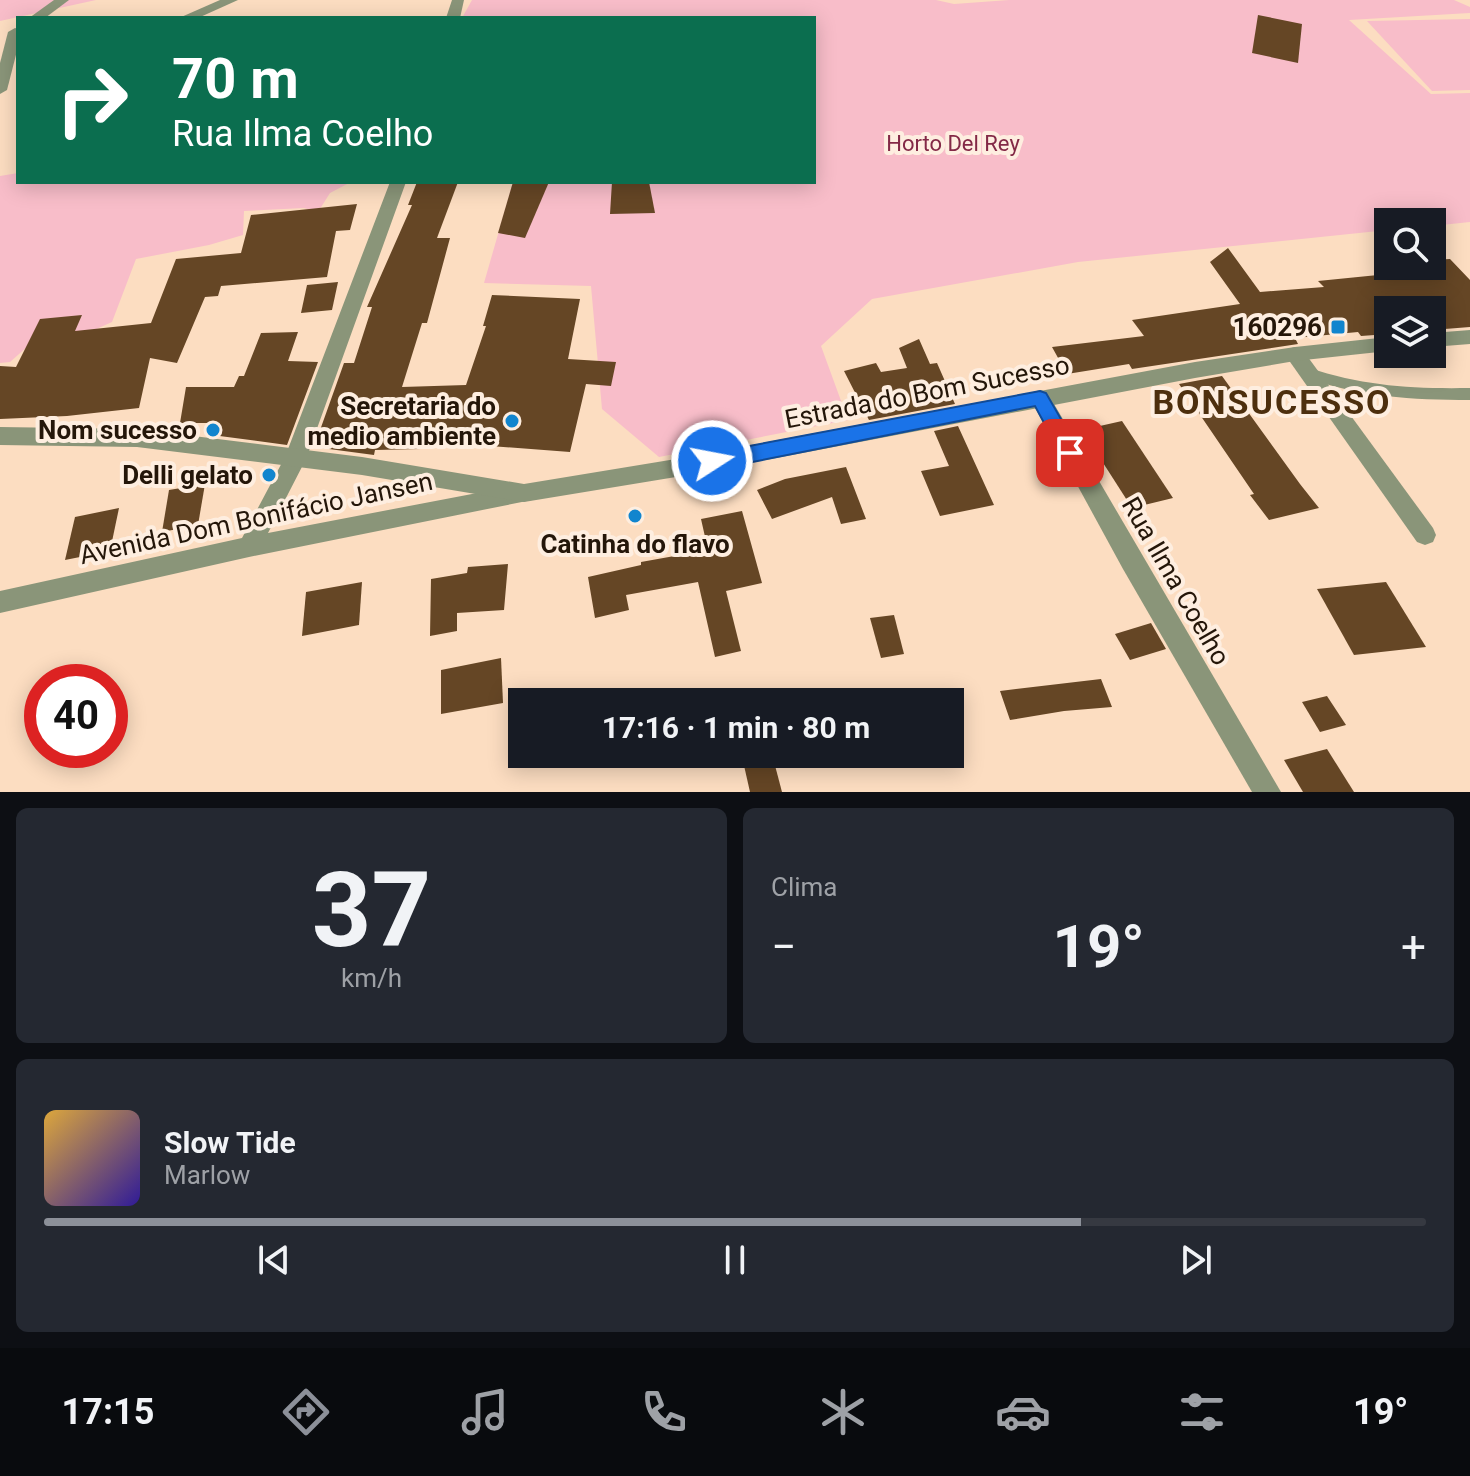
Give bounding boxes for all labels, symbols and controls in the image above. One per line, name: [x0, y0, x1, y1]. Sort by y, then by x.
text: 70 m: [172, 46, 299, 112]
icon: right: [40, 48, 144, 152]
text: Rua Ilma Coelho: [172, 113, 433, 155]
park label: Horto Del Rey: [886, 131, 1020, 156]
map controls: [1374, 208, 1446, 368]
button: search: [1374, 208, 1446, 280]
button: layers: [1374, 296, 1446, 368]
place label: 160296: [1232, 312, 1322, 342]
marker: 160296: [1329, 318, 1347, 336]
street label: Estrada do Bom Sucesso: [782, 350, 1072, 434]
district label: BONSUCESSO: [1152, 382, 1392, 422]
place label: Secretaria do medio ambiente: [307, 391, 496, 451]
marker: Secretaria do medio ambiente: [503, 412, 521, 430]
place label: Nom sucesso: [38, 415, 197, 445]
position arrow: [670, 419, 754, 503]
pin: [1036, 419, 1104, 487]
marker: Nom sucesso: [204, 421, 222, 439]
icon: arrive: [1048, 431, 1092, 475]
place label: Delli gelato: [122, 460, 253, 490]
street label: Avenida Dom Bonifácio Jansen: [77, 466, 435, 570]
marker: Delli gelato: [260, 466, 278, 484]
street label: Rua Ilma Coelho: [1116, 492, 1236, 670]
marker: Catinha do flavo: [626, 507, 644, 525]
place label: Catinha do flavo: [540, 529, 730, 559]
speed limit sign: 40: [24, 664, 128, 768]
text: 17:16 · 1 min · 80 m: [602, 710, 870, 745]
text: 37: [312, 850, 431, 971]
text: Clima: [771, 872, 838, 902]
text: 19°: [1052, 911, 1145, 982]
text: −: [771, 921, 796, 973]
text: +: [1401, 921, 1426, 973]
text: km/h: [341, 963, 402, 993]
text: Slow Tide: [164, 1125, 296, 1160]
text: Marlow: [164, 1160, 250, 1190]
icon: previous: [252, 1238, 296, 1282]
icon: pause: [713, 1238, 757, 1282]
icon: next: [1174, 1238, 1218, 1282]
icon: directions: [278, 1384, 334, 1440]
icon: music: [457, 1384, 513, 1440]
icon: phone: [636, 1384, 692, 1440]
icon: climate: [815, 1384, 871, 1440]
icon: car: [995, 1384, 1051, 1440]
icon: filters: [1174, 1384, 1230, 1440]
text: 17:15: [62, 1391, 154, 1433]
text: 19°: [1353, 1391, 1408, 1433]

